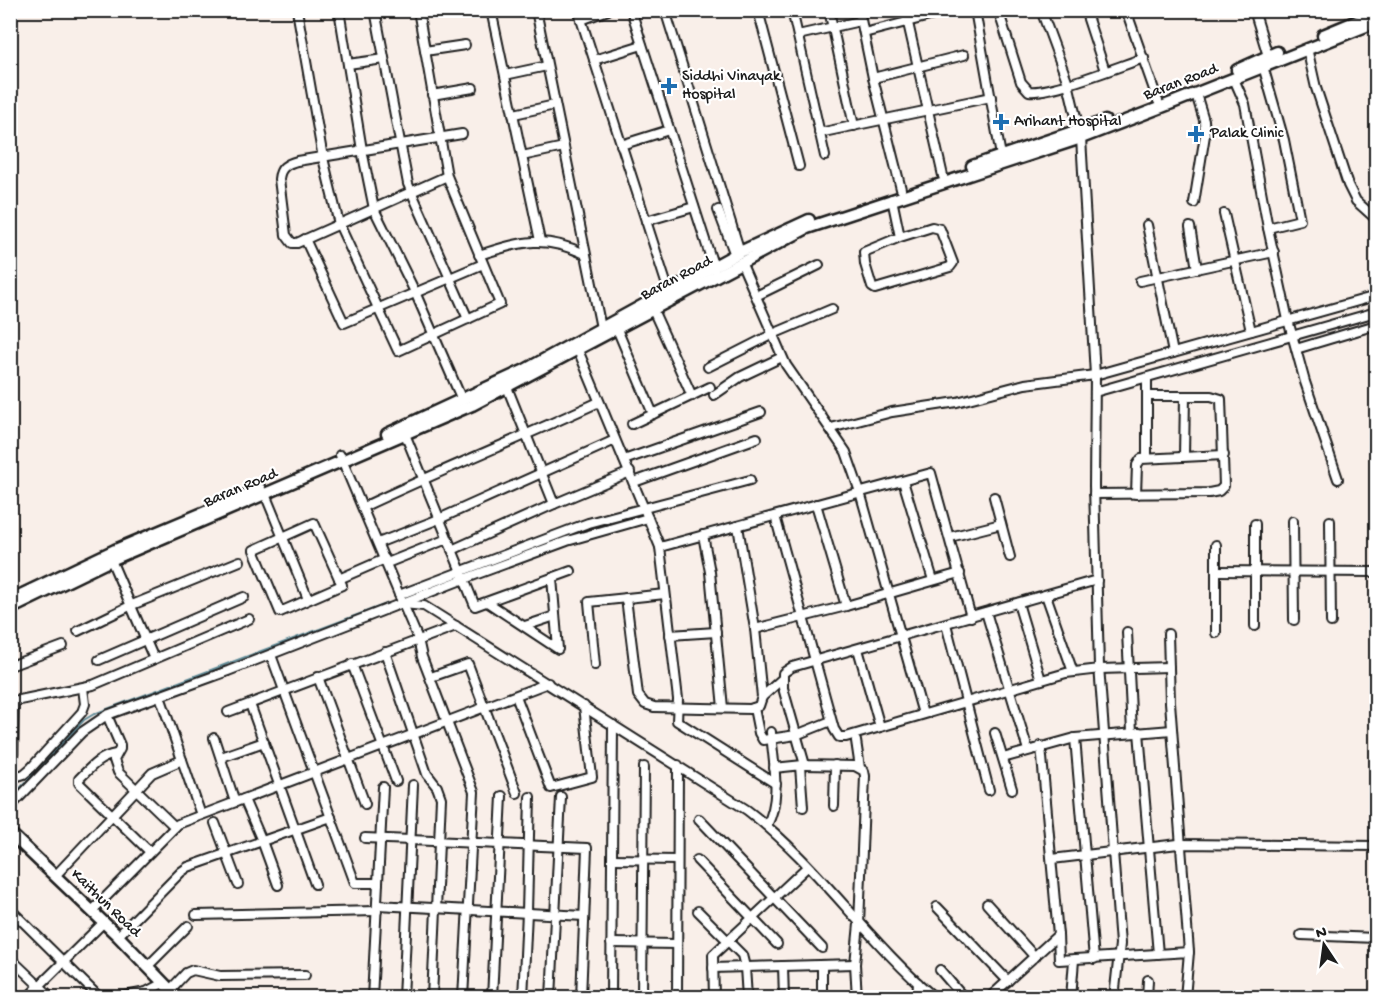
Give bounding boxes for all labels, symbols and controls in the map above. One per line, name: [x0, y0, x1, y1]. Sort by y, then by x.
street label: Baran Road: [1140, 60, 1222, 106]
place label: Siddhi Vinayak Hospital: [682, 68, 782, 105]
marker: Siddhi Vinayak Hospital: [660, 77, 678, 95]
marker: Arihant Hospital: [992, 113, 1010, 131]
place label: Arihant Hospital: [1014, 113, 1122, 132]
marker: Palak Clinic: [1187, 125, 1205, 143]
place label: Palak Clinic: [1209, 125, 1284, 144]
street label: Baran Road: [637, 252, 717, 306]
street label: Baran Road: [200, 464, 282, 513]
street label: Kaithun Road: [66, 866, 145, 943]
north arrow: [1294, 915, 1354, 975]
text: N: [1314, 923, 1329, 944]

